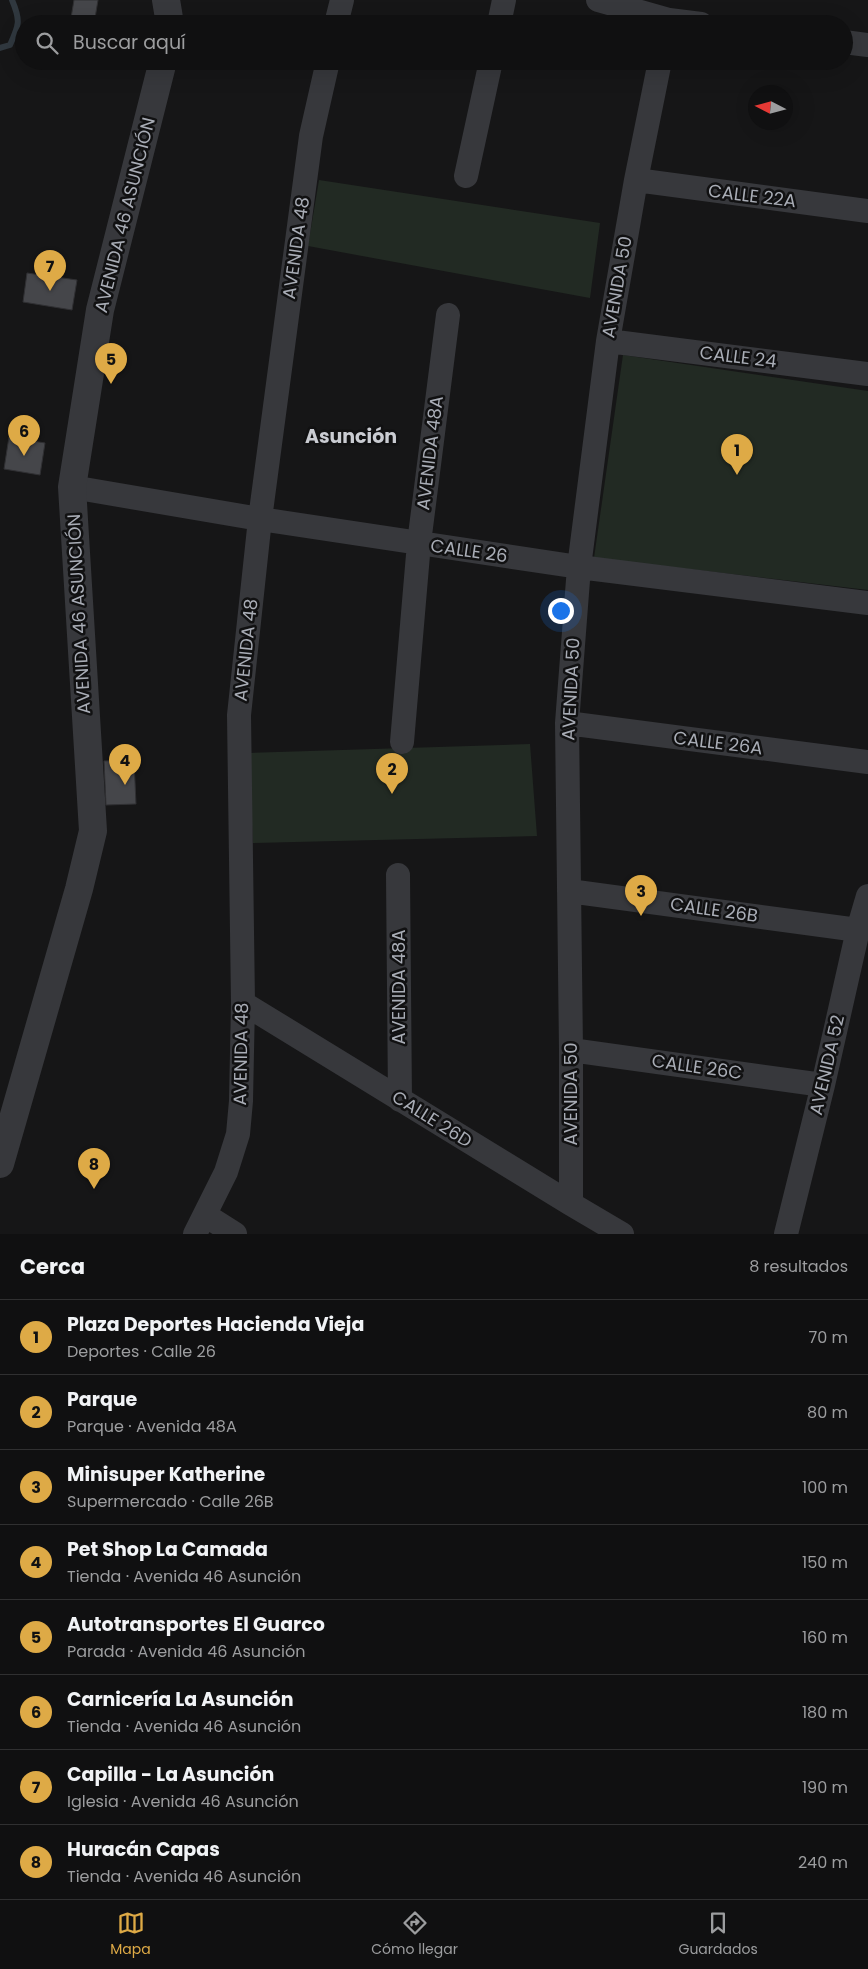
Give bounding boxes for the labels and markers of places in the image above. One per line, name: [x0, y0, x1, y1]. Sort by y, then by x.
pin: 7: [34, 250, 66, 291]
pin: 5: [95, 343, 127, 384]
pin: 6: [8, 415, 40, 456]
pin: 1: [721, 434, 753, 475]
pin: 4: [109, 744, 141, 785]
pin: 2: [376, 753, 408, 794]
pin: 3: [625, 875, 657, 916]
pin: 8: [78, 1148, 110, 1189]

